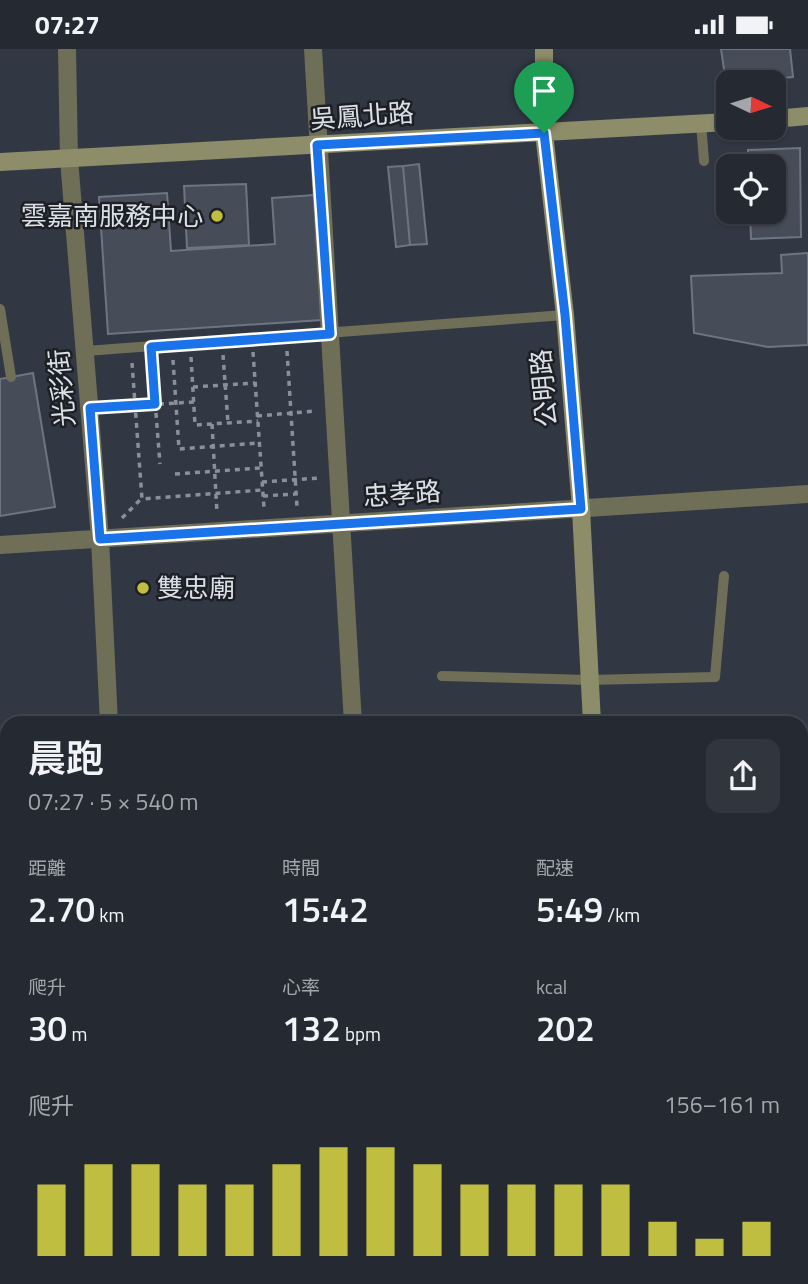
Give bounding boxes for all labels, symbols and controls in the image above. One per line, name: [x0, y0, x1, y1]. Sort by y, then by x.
text: 07:27: [35, 5, 100, 44]
pin: [514, 61, 574, 133]
north arrow: [716, 70, 786, 140]
map controls: [716, 70, 786, 224]
icon: arrive: [525, 72, 563, 110]
street label: 吳鳳北路: [309, 92, 415, 139]
button: locate: [716, 154, 786, 224]
place label: 雲嘉南服務中心: [21, 196, 203, 235]
marker: 雲嘉南服務中心: [209, 208, 225, 224]
street label: 光彩街: [39, 347, 84, 429]
street label: 公明路: [521, 347, 566, 429]
street label: 忠孝路: [362, 471, 442, 516]
place label: 雙忠廟: [157, 568, 235, 607]
marker: 雙忠廟: [135, 580, 151, 596]
text: 晨跑: [28, 729, 104, 787]
button: share: [706, 739, 780, 813]
text: 07:27 · 5 × 540 m: [28, 784, 198, 819]
text: 距離: [28, 853, 66, 882]
text: 時間: [282, 853, 320, 882]
text: 配速: [536, 853, 574, 882]
text: 2.70: [28, 882, 95, 936]
text: 15:42: [282, 882, 369, 936]
text: 5:49: [536, 882, 603, 936]
text: km: [95, 900, 124, 929]
text: /km: [603, 900, 640, 929]
text: 爬升: [28, 972, 66, 1001]
text: 心率: [282, 972, 320, 1001]
text: kcal: [536, 972, 567, 1001]
text: 30: [28, 1001, 67, 1055]
text: 132: [282, 1001, 341, 1055]
text: 202: [536, 1001, 595, 1055]
text: m: [67, 1019, 87, 1048]
text: bpm: [341, 1019, 381, 1048]
text: 156–161 m: [664, 1087, 780, 1122]
text: 爬升: [28, 1088, 74, 1123]

